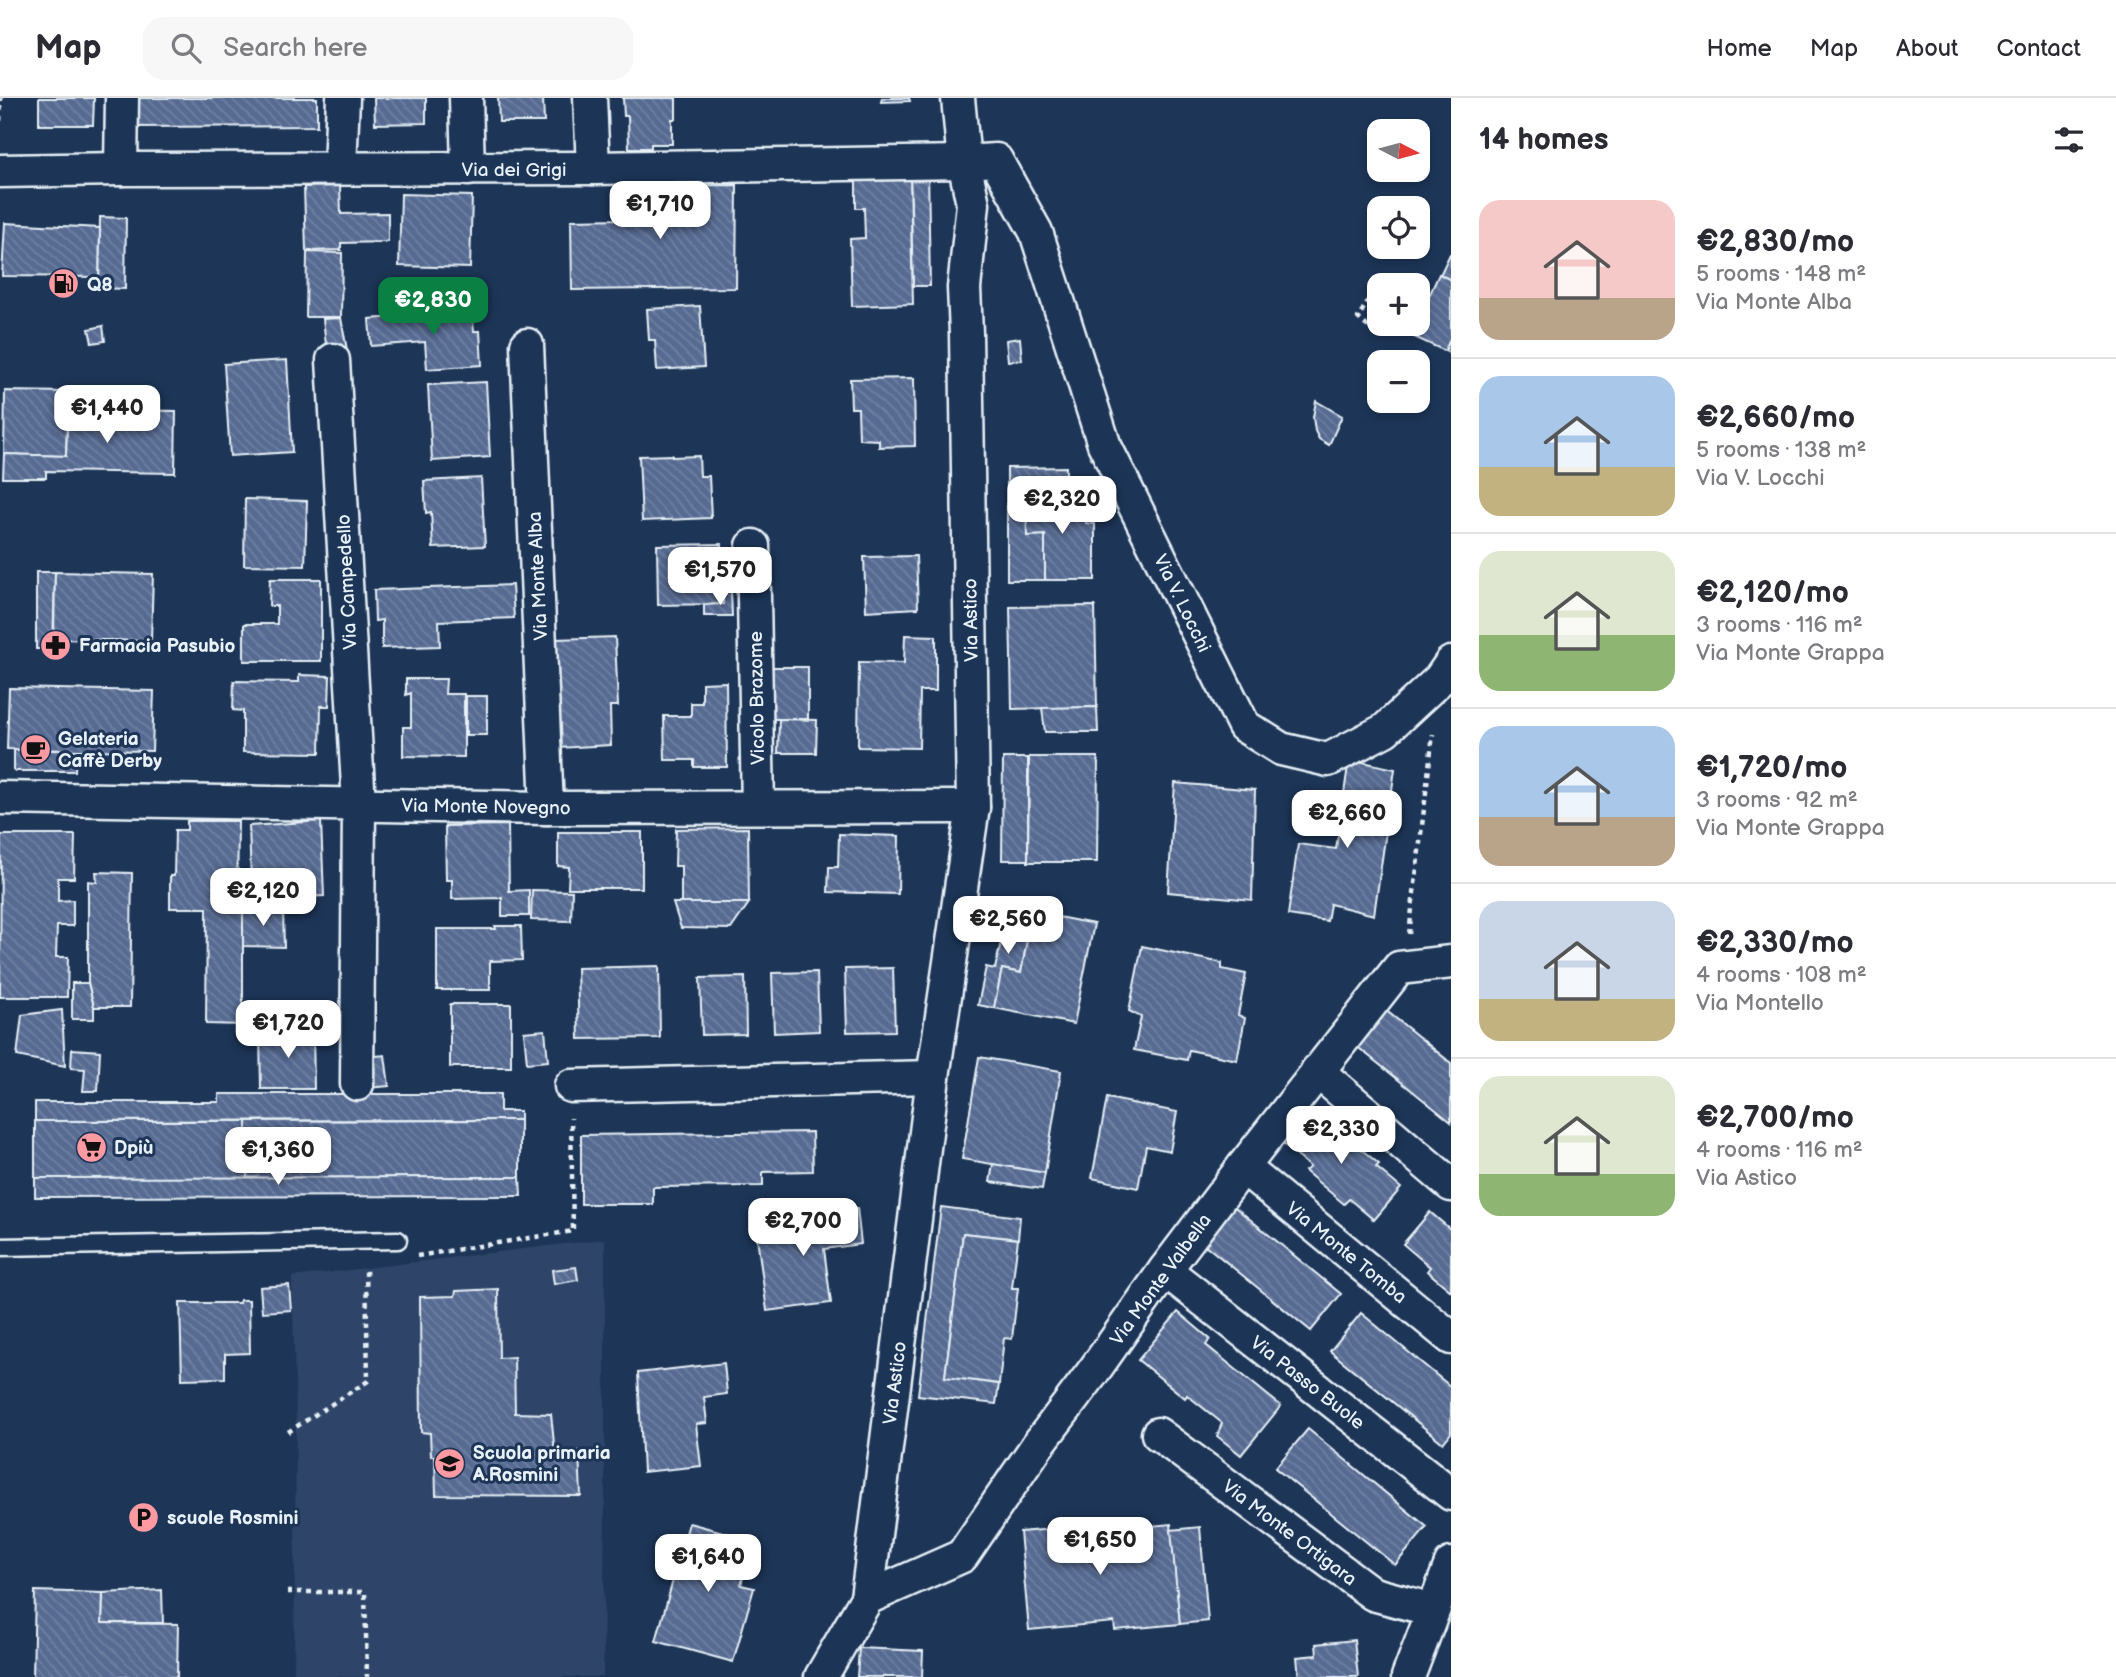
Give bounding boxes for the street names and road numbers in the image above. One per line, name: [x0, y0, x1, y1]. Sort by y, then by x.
street label: Via dei Grigi: [462, 159, 566, 182]
street label: Via Monte Alba: [524, 511, 553, 641]
street label: Via Campedello: [332, 514, 363, 650]
street label: Via V. Locchi: [1148, 551, 1215, 656]
street label: Via Astico: [959, 578, 984, 662]
street label: Vicolo Brazome: [745, 631, 770, 765]
street label: Via Monte Novegno: [401, 795, 571, 820]
street label: Via Monte Tomba: [1281, 1197, 1411, 1309]
street label: Via Monte Valbella: [1106, 1209, 1217, 1350]
street label: Via Passo Buole: [1245, 1331, 1369, 1435]
street label: Via Astico: [879, 1340, 912, 1426]
street label: Via Monte Ortigara: [1217, 1475, 1361, 1591]

